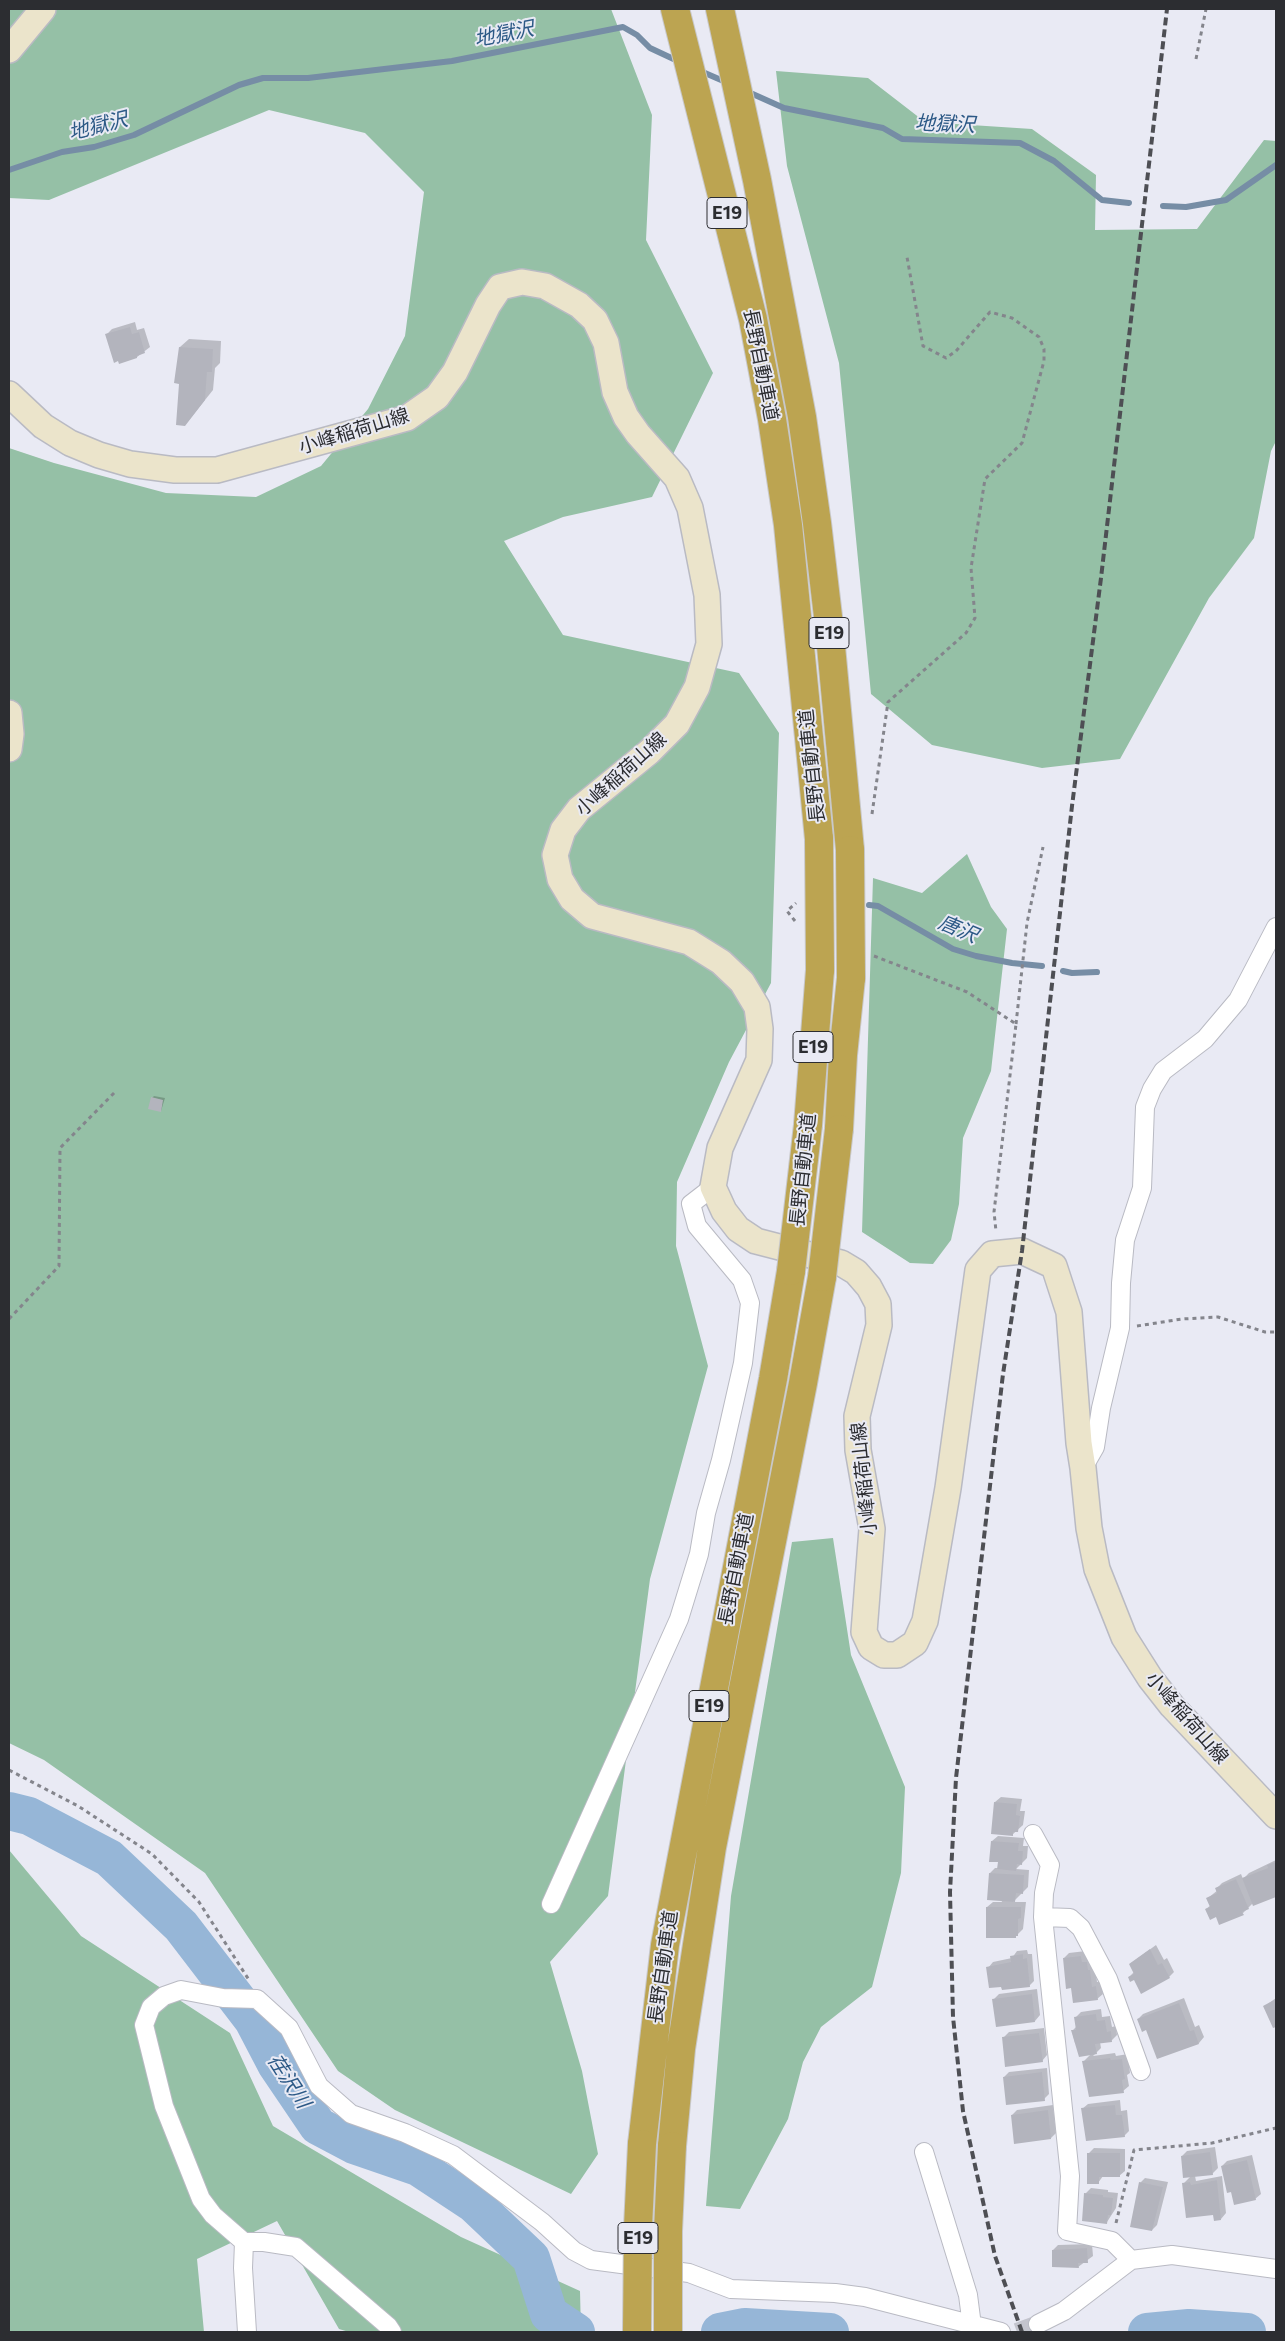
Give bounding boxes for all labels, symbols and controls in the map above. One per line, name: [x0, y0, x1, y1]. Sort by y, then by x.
water label: 地獄沢: [472, 16, 536, 52]
water label: 地獄沢: [66, 107, 130, 145]
water label: 地獄沢: [915, 111, 975, 137]
road number: E19: [707, 198, 747, 228]
street label: 長野自動車道: [739, 307, 783, 423]
street label: 小峰稲荷山線: [296, 403, 412, 459]
road number: E19: [809, 618, 849, 648]
street label: 長野自動車道: [795, 708, 829, 824]
street label: 小峰稲荷山線: [571, 727, 671, 821]
water label: 唐沢: [935, 910, 981, 948]
road number: E19: [793, 1032, 833, 1062]
street label: 長野自動車道: [786, 1112, 820, 1228]
street label: 小峰稲荷山線: [847, 1421, 881, 1537]
street label: 長野自動車道: [714, 1511, 758, 1627]
street label: 小峰稲荷山線: [1141, 1668, 1233, 1768]
road number: E19: [689, 1690, 729, 1722]
street label: 長野自動車道: [644, 1909, 682, 2025]
water label: 荏沢川: [263, 2049, 315, 2113]
road number: E19: [618, 2222, 658, 2254]

